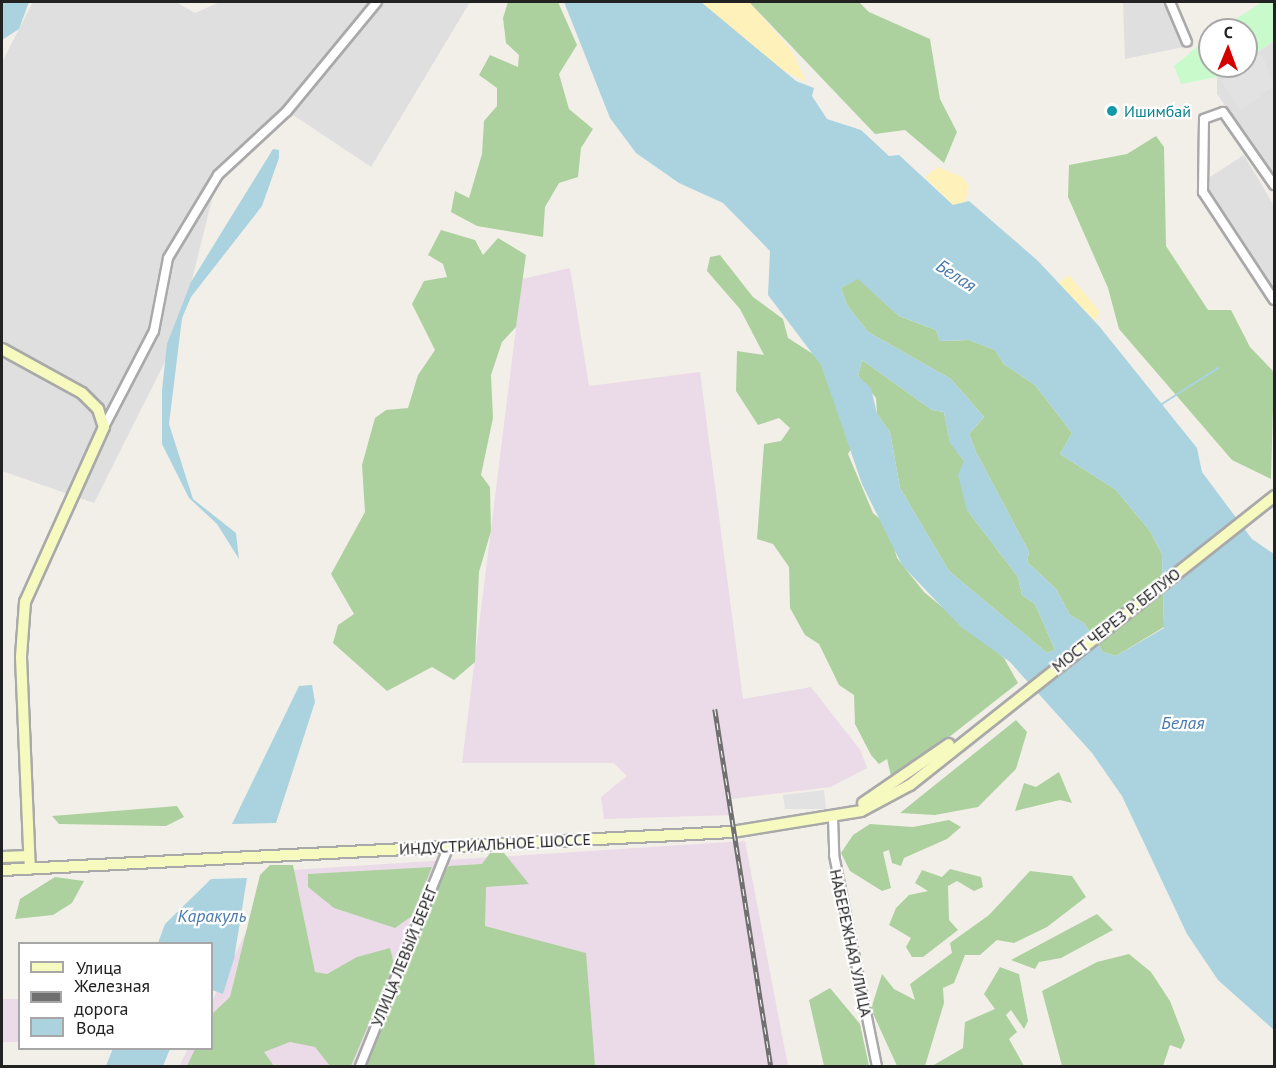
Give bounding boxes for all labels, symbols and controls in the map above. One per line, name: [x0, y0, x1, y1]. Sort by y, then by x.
north arrow: [1198, 18, 1258, 78]
text: С: [1224, 22, 1233, 42]
place label: Ишимбай: [1124, 101, 1191, 121]
marker: Ишимбай: [1105, 104, 1119, 118]
water label: Белая: [932, 255, 980, 297]
street label: МОСТ ЧЕРЕЗ Р. БЕЛУЮ: [1047, 563, 1185, 677]
water label: Белая: [1161, 712, 1205, 734]
street label: ИНДУСТРИАЛЬНОЕ ШОССЕ: [399, 829, 591, 859]
street label: НАБЕРЕЖНАЯ УЛИЦА: [826, 867, 876, 1019]
street label: УЛИЦА ЛЕВЫЙ БЕРЕГ: [367, 882, 441, 1030]
water label: Каракуль: [178, 905, 246, 927]
legend: [18, 942, 213, 1050]
text: Улица: [76, 956, 122, 979]
text: Железная дорога: [74, 974, 150, 1020]
text: Вода: [76, 1016, 115, 1039]

